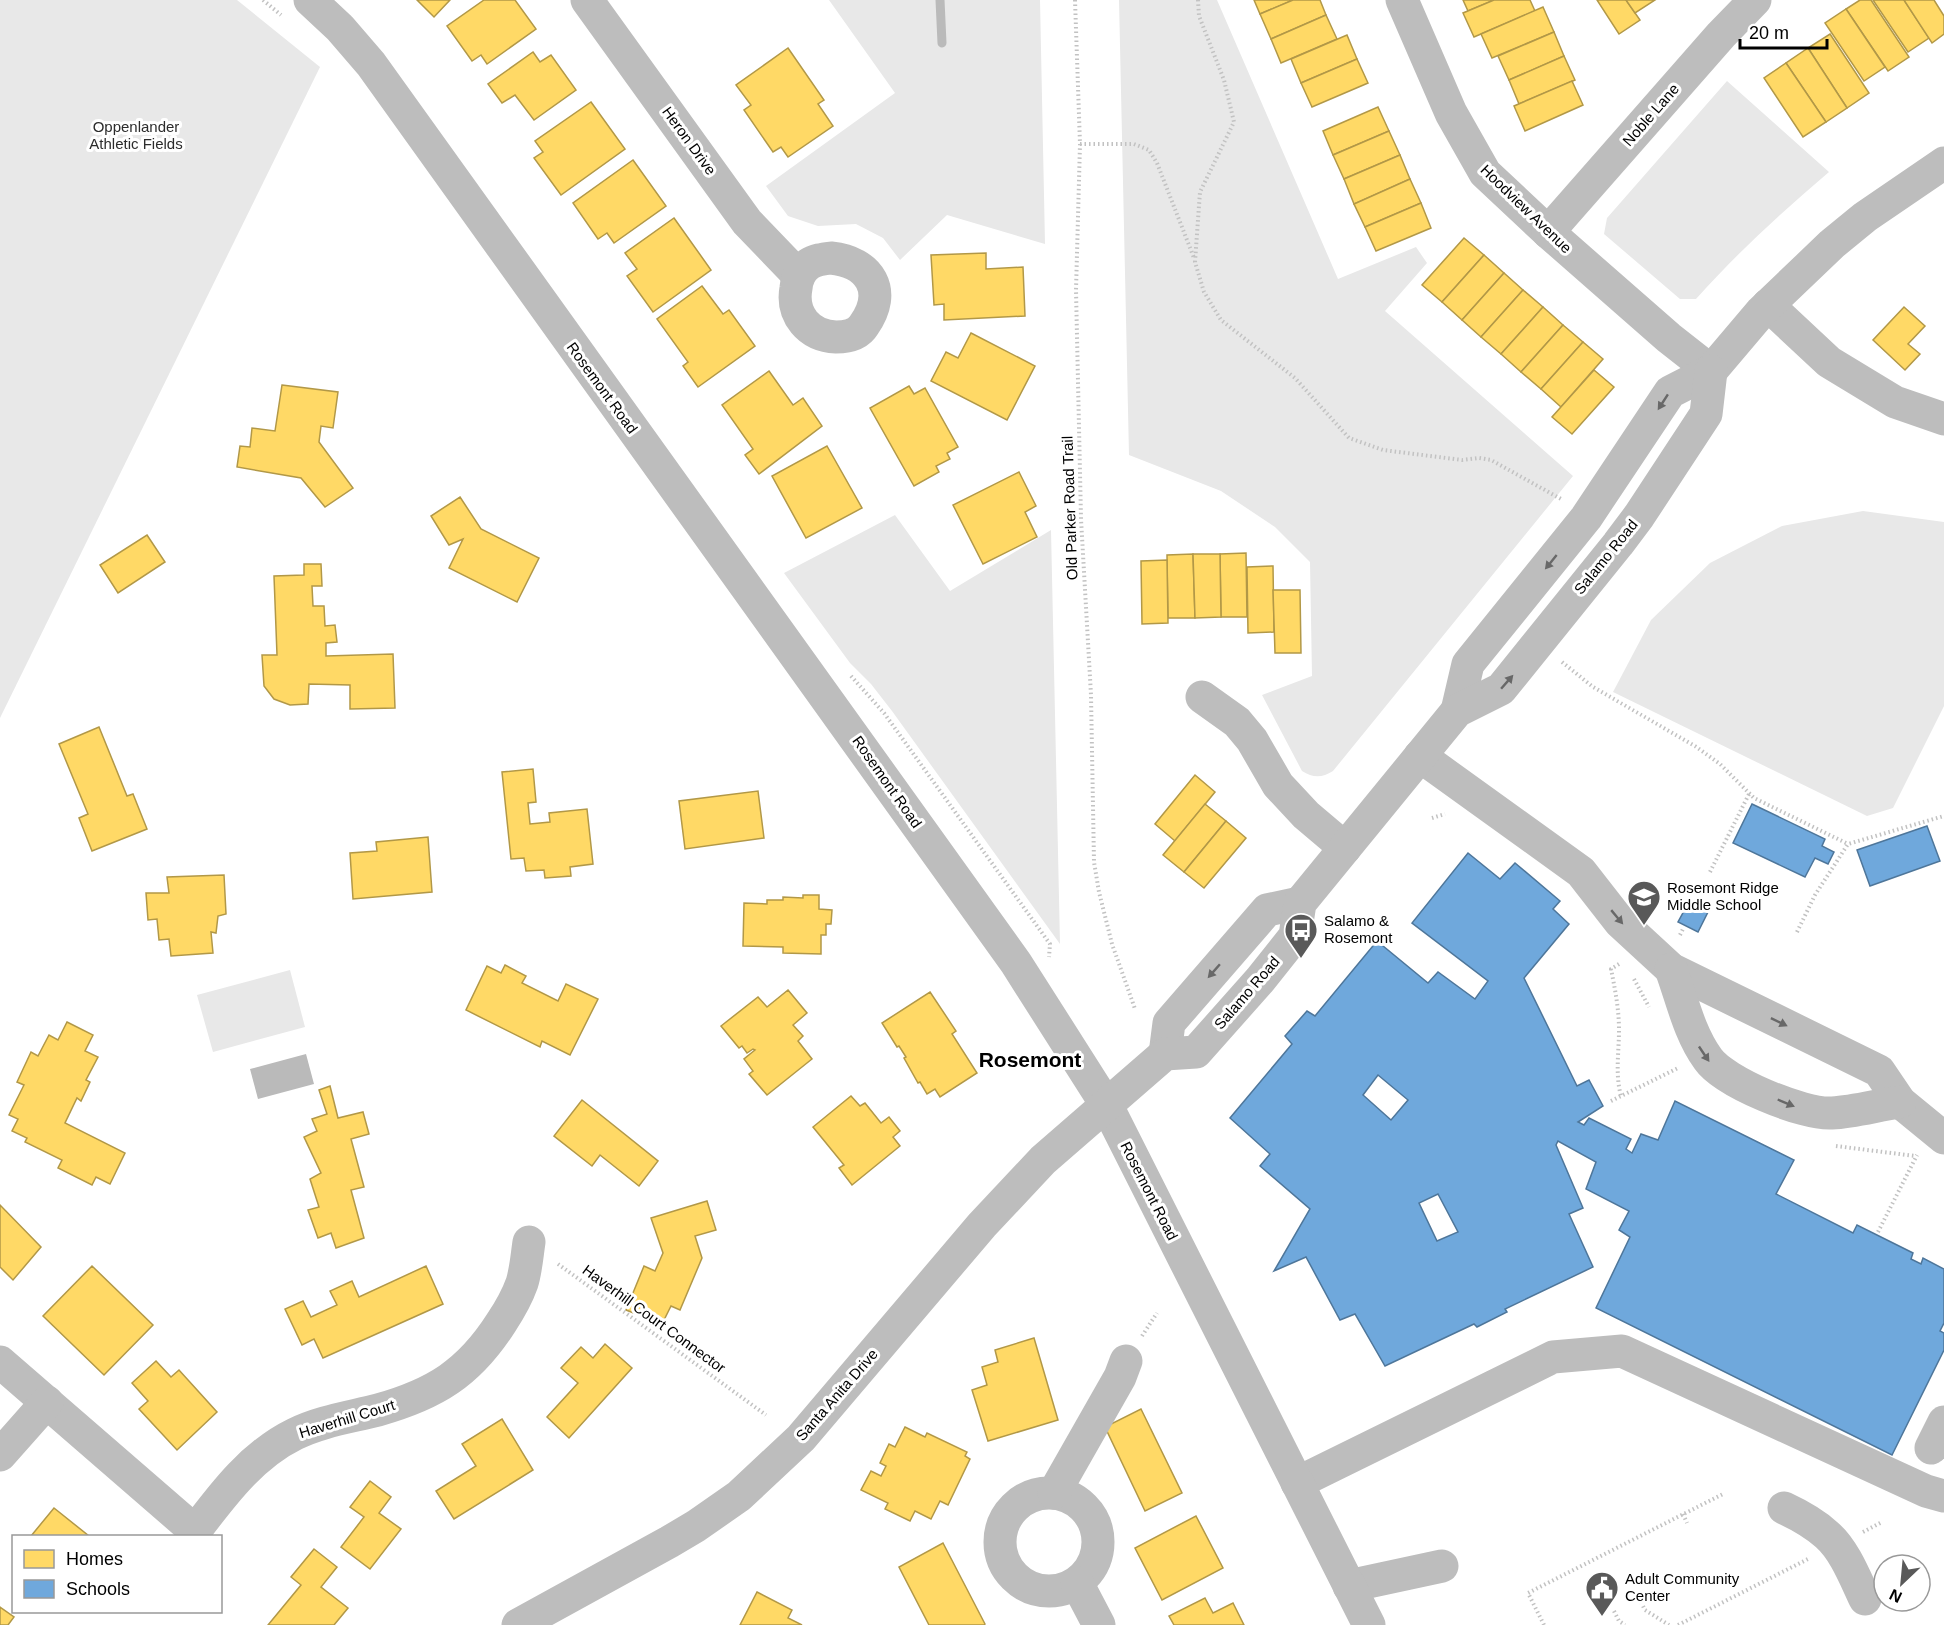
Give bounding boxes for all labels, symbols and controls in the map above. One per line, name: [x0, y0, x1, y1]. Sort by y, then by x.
scale bar: [1740, 12, 1827, 50]
text: 20 m: [1749, 23, 1789, 43]
street label: Noble Lane: [1619, 80, 1682, 149]
street label: Heron Drive: [659, 103, 720, 178]
park label: Oppenlander Athletic Fields: [89, 118, 183, 152]
street label: Hoodview Avenue: [1477, 161, 1575, 256]
street label: Rosemont Road: [564, 339, 641, 437]
one-way arrow: [1658, 394, 1669, 410]
street label: Old Parker Road Trail: [1058, 436, 1081, 580]
street label: Salamo Road: [1570, 516, 1641, 597]
one-way arrow: [1545, 554, 1558, 570]
one-way arrow: [1500, 675, 1513, 690]
street label: Rosemont Road: [849, 732, 925, 831]
school or university icon: Rosemont Ridge Middle School: [1626, 879, 1662, 926]
place label: Rosemont Ridge Middle School: [1667, 879, 1779, 913]
one-way arrow: [1610, 909, 1623, 924]
bus stop icon: Salamo & Rosemont: [1283, 912, 1319, 959]
place label: Salamo & Rosemont: [1324, 912, 1393, 946]
street label: Salamo Road: [1210, 953, 1283, 1033]
one-way arrow: [1208, 963, 1221, 978]
one-way arrow: [1770, 1016, 1788, 1026]
one-way arrow: [1699, 1045, 1710, 1062]
district label: Rosemont: [979, 1048, 1081, 1071]
one-way arrow: [1777, 1099, 1795, 1108]
street label: Rosemont Road: [1117, 1139, 1182, 1243]
street label: Haverhill Court Connector: [579, 1261, 729, 1376]
street label: Santa Anita Drive: [792, 1345, 881, 1444]
street label: Haverhill Court: [297, 1396, 398, 1441]
legend: [12, 1535, 222, 1613]
text: Homes: [66, 1549, 123, 1569]
north arrow: [1872, 1553, 1932, 1613]
public building icon: Adult Community Center: [1584, 1570, 1620, 1617]
place label: Adult Community Center: [1625, 1570, 1740, 1604]
text: Schools: [66, 1579, 130, 1599]
text: N: [1887, 1586, 1905, 1606]

